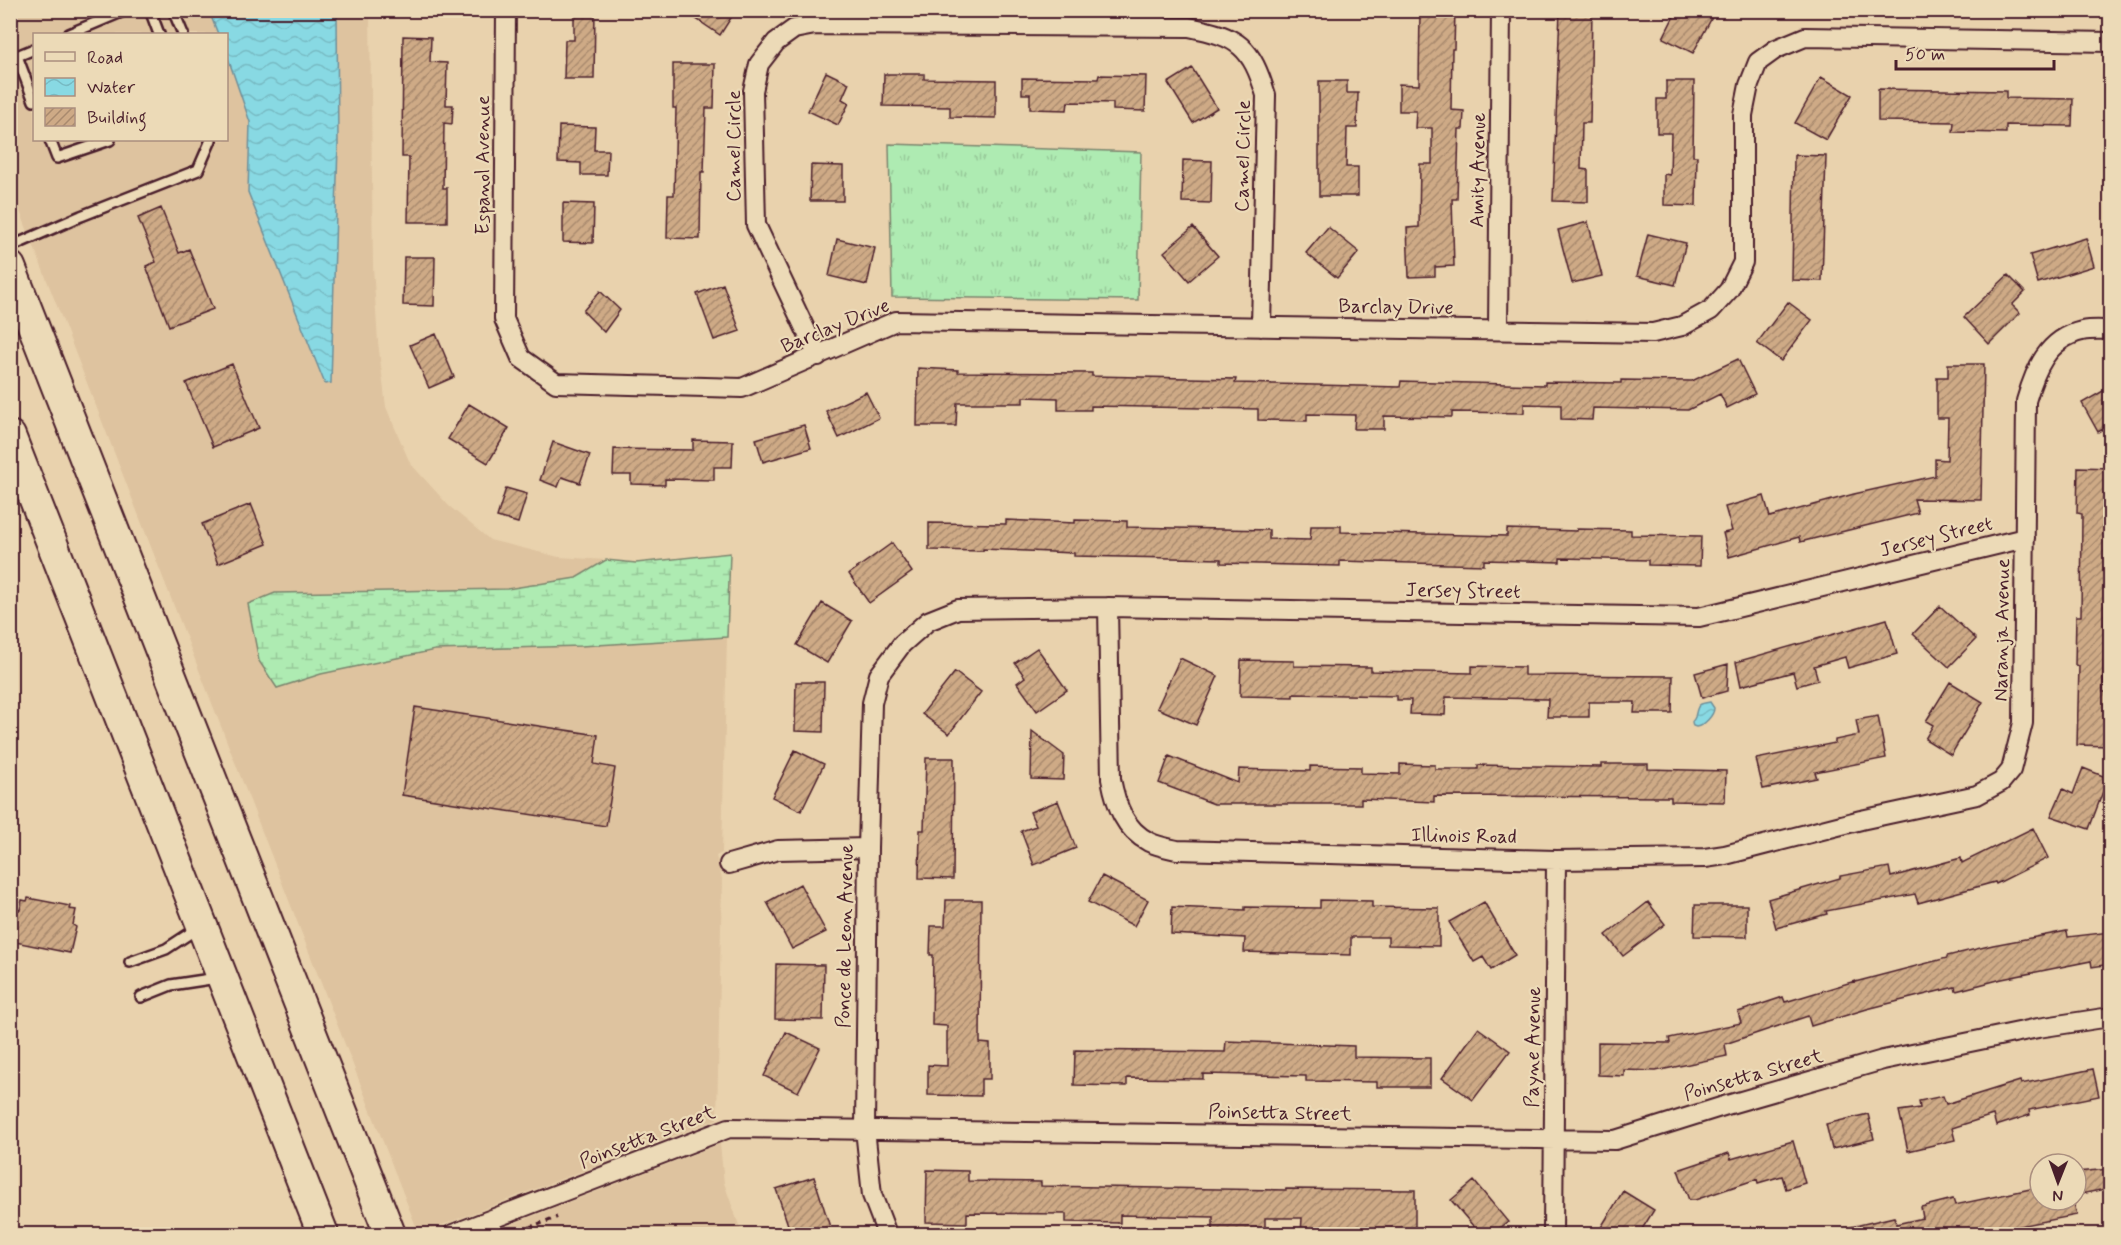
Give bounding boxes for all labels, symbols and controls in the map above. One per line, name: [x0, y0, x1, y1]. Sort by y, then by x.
legend: [33, 33, 228, 141]
scale bar: [1896, 33, 2054, 71]
text: 50 m: [1905, 43, 1945, 67]
text: Road: [87, 46, 123, 70]
text: Water: [87, 76, 136, 100]
street label: Camel Circle: [721, 90, 748, 202]
street label: Espanol Avenue: [470, 95, 497, 235]
street label: Camel Circle: [1229, 100, 1258, 212]
text: Building: [87, 106, 147, 132]
street label: Amity Avenue: [1464, 112, 1493, 228]
street label: Barclay Drive: [777, 292, 894, 360]
street label: Barclay Drive: [1338, 293, 1454, 322]
street label: Jersey Street: [1877, 510, 1996, 564]
street label: Naranja Avenue: [1988, 558, 2017, 702]
street label: Jersey Street: [1405, 577, 1521, 606]
street label: Illinois Road: [1411, 822, 1517, 851]
street label: Ponce de Leon Avenue: [830, 844, 861, 1028]
street label: Payne Avenue: [1519, 986, 1548, 1108]
street label: Poinsetta Street: [1681, 1043, 1826, 1108]
street label: Poinsetta Street: [576, 1099, 720, 1176]
street label: Poinsetta Street: [1208, 1099, 1352, 1128]
north arrow: [2028, 1152, 2088, 1212]
text: N: [2052, 1185, 2063, 1206]

